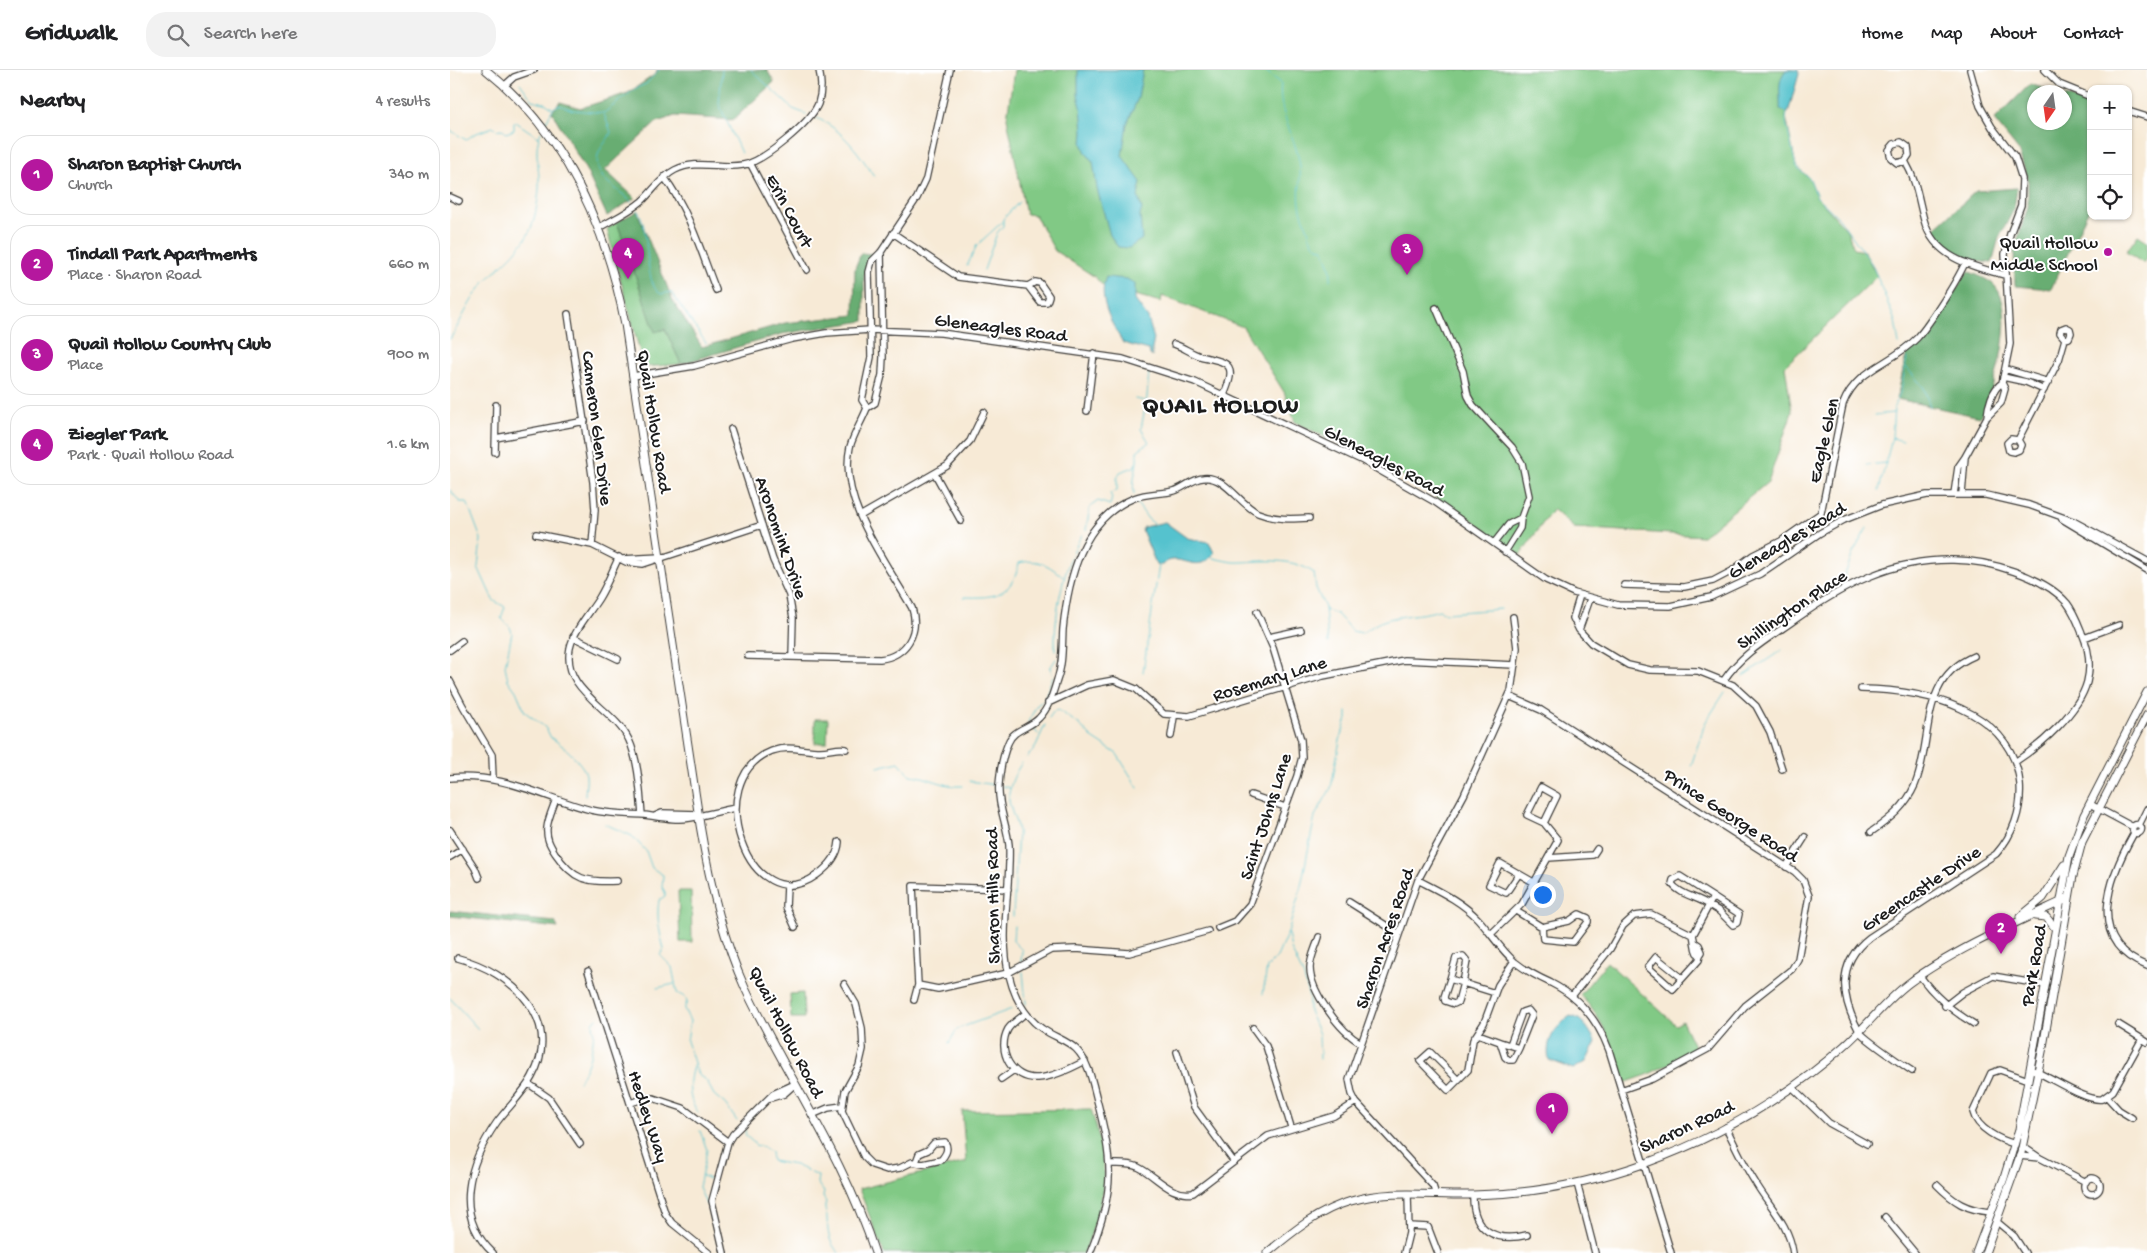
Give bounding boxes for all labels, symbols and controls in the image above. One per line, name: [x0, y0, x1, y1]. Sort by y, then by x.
search box: [146, 12, 496, 57]
text: Gridwalk: [25, 20, 116, 49]
icon: search: [164, 21, 192, 49]
text: Search here: [204, 23, 297, 46]
text: Home: [1861, 24, 1903, 45]
text: Map: [1931, 24, 1962, 45]
text: About: [1990, 24, 2036, 45]
text: Contact: [2064, 24, 2122, 45]
north arrow: [2027, 85, 2072, 130]
map controls: [2087, 85, 2132, 220]
button: +: [2087, 85, 2132, 130]
text: Nearby: [20, 90, 85, 115]
text: 4 results: [375, 93, 430, 112]
button: −: [2087, 130, 2132, 175]
text: Sharon Baptist Church: [68, 154, 241, 177]
text: 1: [34, 166, 40, 185]
text: 340 m: [389, 166, 429, 185]
street label: Erin Court: [759, 171, 818, 254]
button: locate: [2087, 175, 2132, 220]
text: Church: [68, 177, 112, 196]
place label: Quail Hollow Middle School: [1991, 233, 2098, 278]
pin: 3: [1391, 234, 1423, 275]
pin: 4: [612, 238, 644, 279]
text: Tindall Park Apartments: [68, 244, 256, 267]
marker: Quail Hollow Middle School: [2102, 246, 2114, 258]
text: 2: [33, 256, 41, 275]
text: 660 m: [389, 256, 429, 275]
text: Place · Sharon Road: [68, 267, 201, 286]
street label: Gleneagles Road: [933, 310, 1070, 349]
text: Quail Hollow Country Club: [68, 334, 271, 357]
text: 3: [33, 346, 41, 365]
text: 900 m: [388, 346, 429, 365]
street label: Quail Hollow Road: [630, 348, 676, 497]
street label: Cameron Glen Drive: [575, 350, 616, 507]
text: Place: [68, 357, 103, 376]
district label: QUAIL HOLLOW: [1143, 393, 1299, 422]
street label: Eagle Glen: [1804, 396, 1846, 486]
street label: Gleneagles Road: [1319, 421, 1449, 504]
text: Ziegler Park: [68, 424, 166, 447]
text: 4: [33, 436, 41, 455]
text: 1.6 km: [387, 436, 429, 455]
text: Park · Quail Hollow Road: [68, 447, 233, 466]
street label: Aronomink Drive: [748, 474, 811, 602]
street label: Gleneagles Road: [1725, 497, 1852, 586]
street label: Shillington Place: [1733, 565, 1853, 656]
street label: Rosemary Lane: [1210, 652, 1330, 709]
street label: Saint Johns Lane: [1236, 751, 1299, 883]
street label: Prince George Road: [1658, 764, 1803, 870]
street label: Sharon Hills Road: [982, 826, 1007, 964]
street label: Greencastle Drive: [1858, 841, 1986, 938]
street label: Sharon Acres Road: [1352, 864, 1422, 1012]
your location: [1530, 882, 1556, 908]
pin: 2: [1985, 913, 2017, 954]
street label: Park Road: [2017, 921, 2054, 1009]
street label: Quail Hollow Road: [742, 963, 829, 1104]
street label: Hedley Way: [621, 1068, 673, 1167]
pin: 1: [1536, 1093, 1568, 1134]
street label: Sharon Road: [1637, 1096, 1740, 1160]

